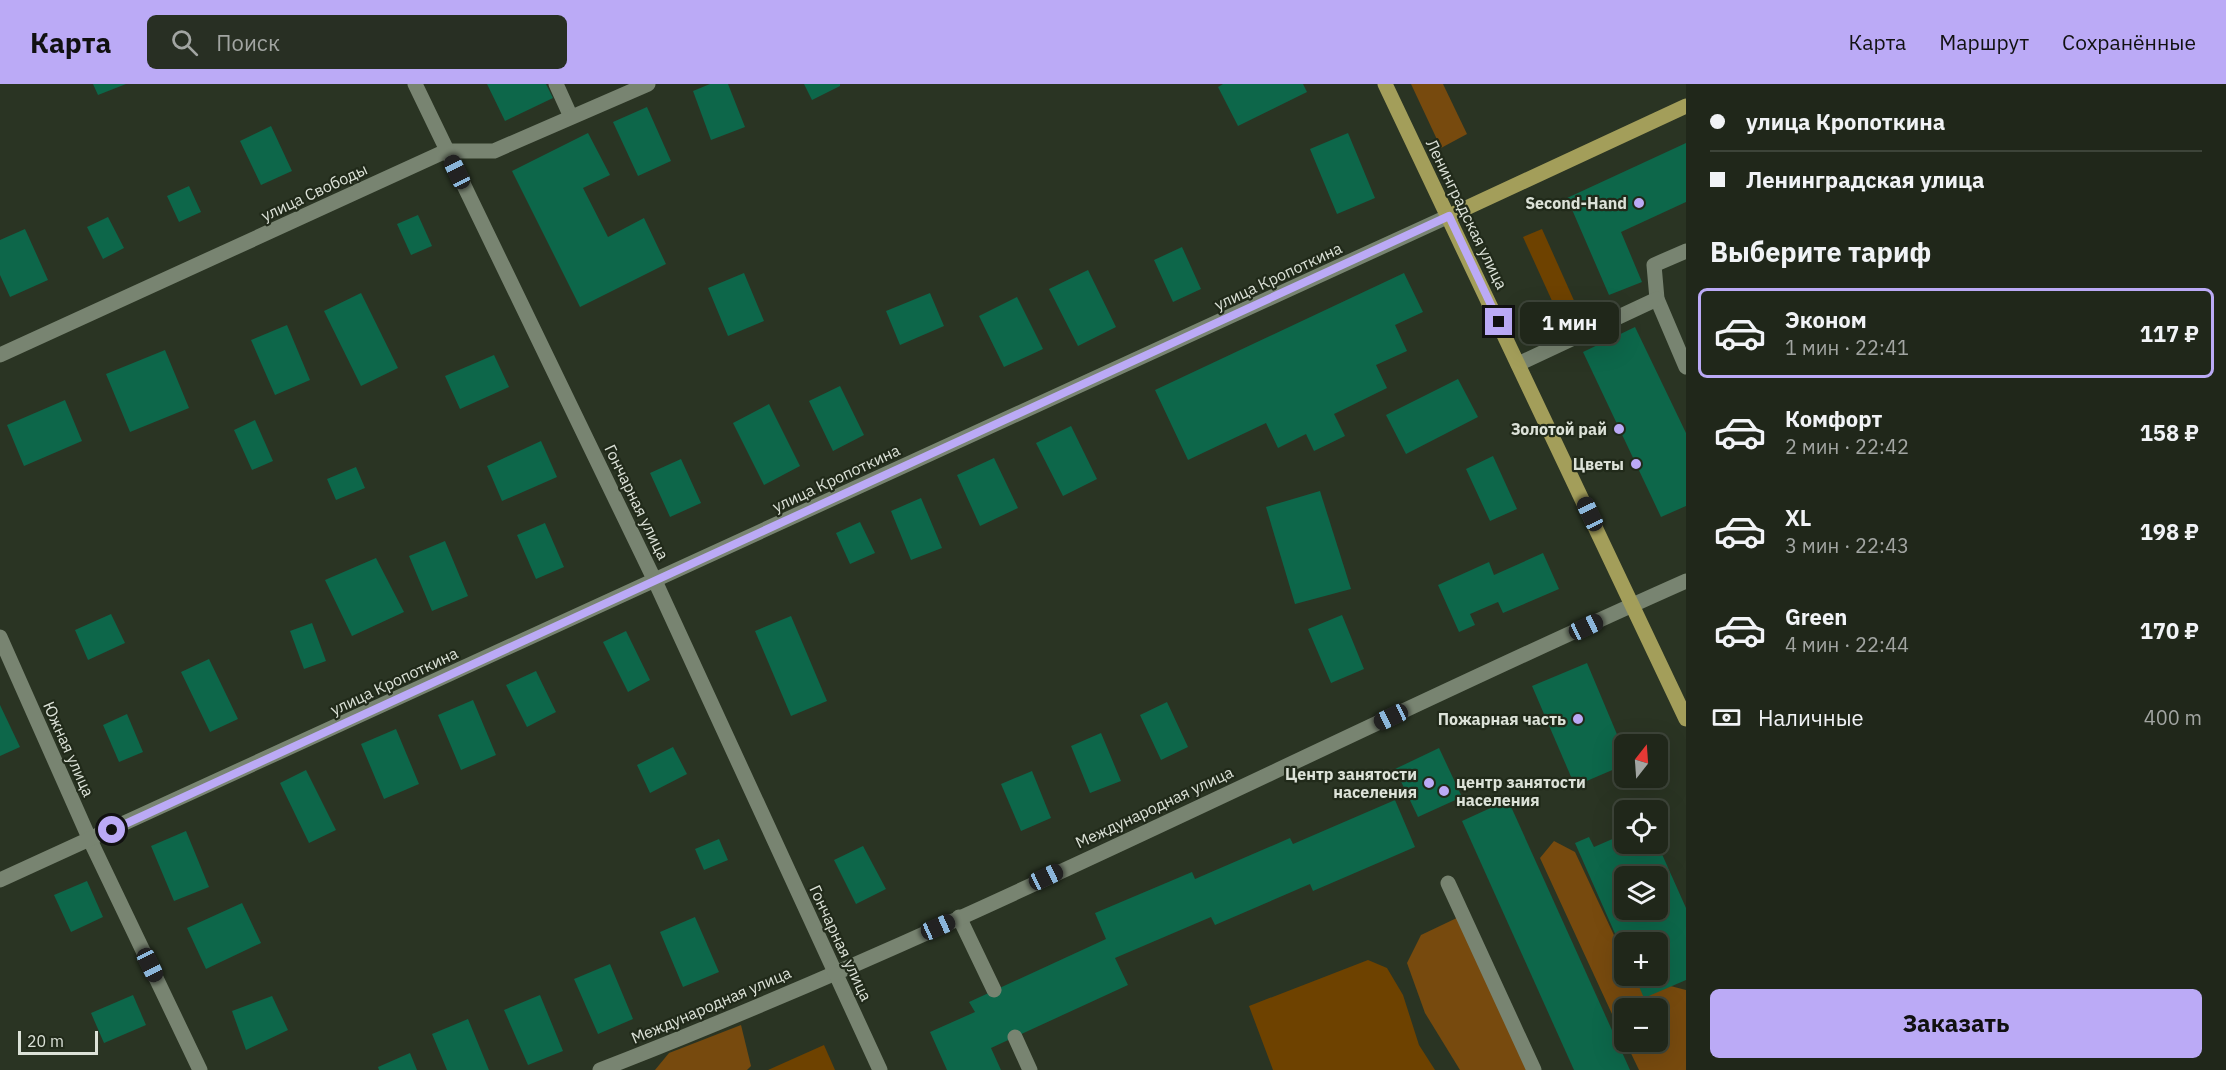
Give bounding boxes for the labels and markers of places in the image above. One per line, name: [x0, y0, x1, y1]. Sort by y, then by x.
place label: Second-Hand: [1525, 193, 1627, 213]
marker: Second-Hand: [1632, 196, 1646, 210]
place label: Золотой рай: [1511, 419, 1607, 439]
marker: Золотой рай: [1612, 422, 1626, 436]
place label: Цветы: [1573, 454, 1624, 474]
marker: Цветы: [1629, 457, 1643, 471]
place label: Пожарная часть: [1438, 709, 1566, 729]
marker: Пожарная часть: [1571, 712, 1585, 726]
place label: Центр занятости населения: [1285, 764, 1417, 802]
place label: центр занятости населения: [1456, 772, 1586, 810]
marker: Центр занятости населения: [1422, 776, 1436, 790]
marker: центр занятости населения: [1437, 784, 1451, 798]

